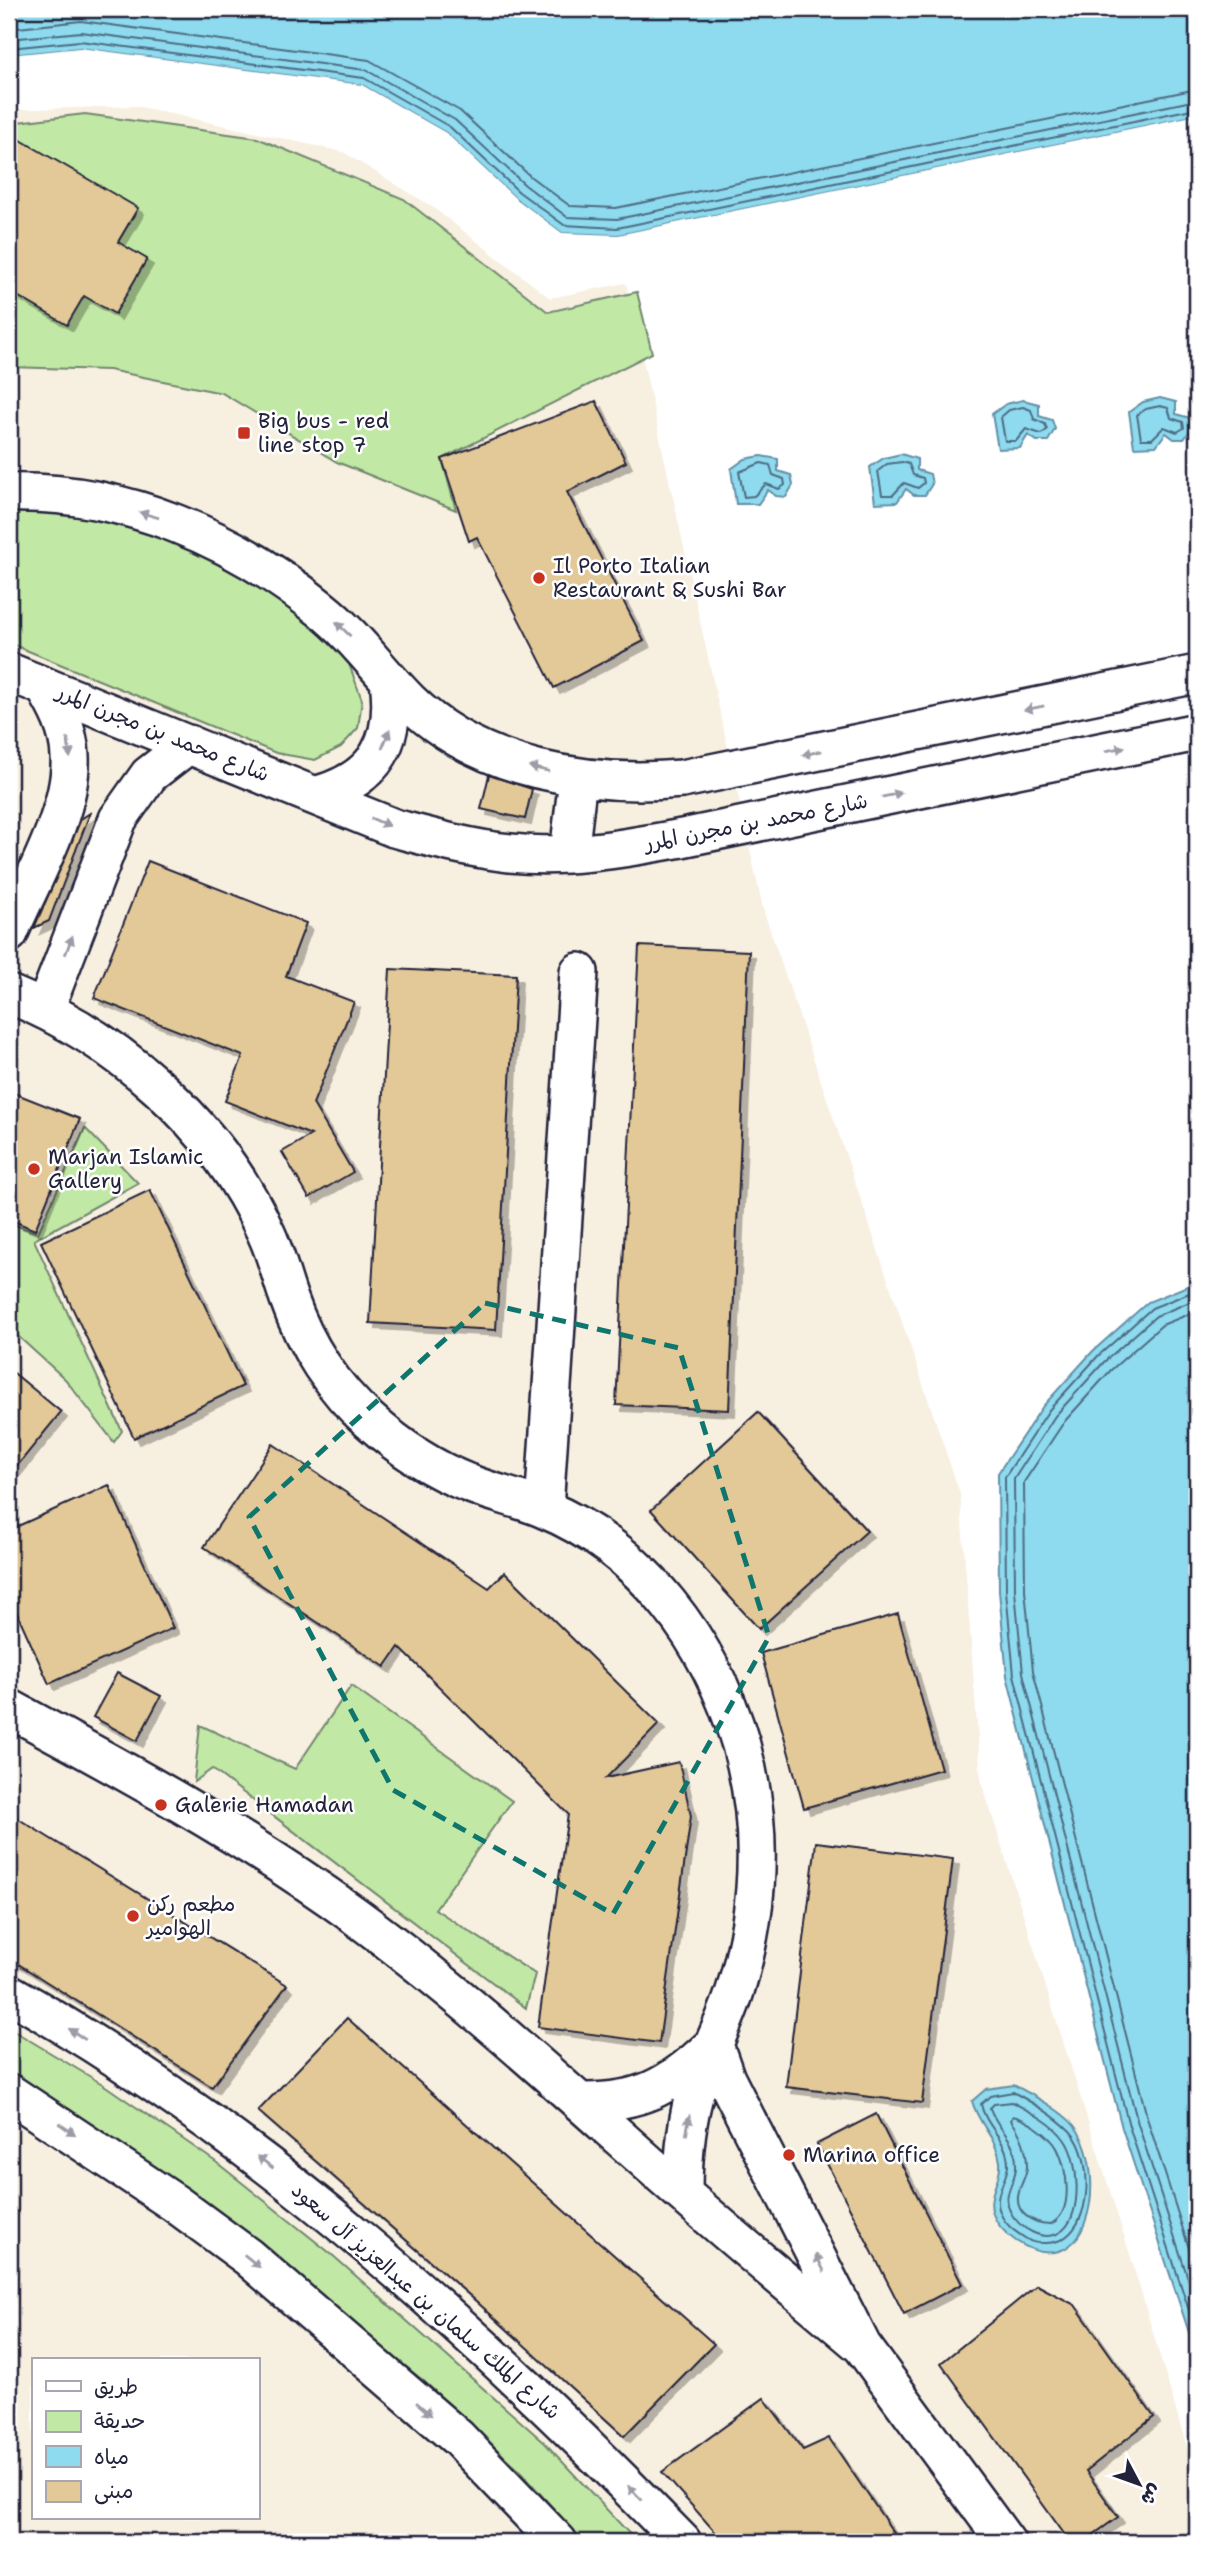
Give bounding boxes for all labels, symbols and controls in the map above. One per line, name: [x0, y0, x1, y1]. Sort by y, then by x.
place label: Big bus - red line stop 7: [258, 407, 389, 459]
marker: Big bus - red line stop 7: [236, 425, 252, 441]
one-way arrow: [139, 509, 160, 519]
place label: Il Porto Italian Restaurant & Sushi Bar: [553, 552, 787, 604]
marker: Il Porto Italian Restaurant & Sushi Bar: [531, 570, 547, 586]
one-way arrow: [335, 622, 352, 638]
street label: شارع محمد بن مجرن المرر: [50, 677, 273, 789]
one-way arrow: [1023, 702, 1045, 713]
one-way arrow: [380, 728, 391, 749]
one-way arrow: [63, 737, 74, 759]
one-way arrow: [1104, 743, 1126, 754]
one-way arrow: [801, 748, 823, 759]
one-way arrow: [528, 763, 550, 774]
street label: شارع محمد بن مجرن المرر: [640, 787, 870, 859]
one-way arrow: [881, 789, 903, 800]
one-way arrow: [370, 817, 391, 828]
one-way arrow: [63, 934, 74, 955]
place label: Marjan Islamic Gallery: [48, 1143, 204, 1195]
marker: Marjan Islamic Gallery: [26, 1161, 42, 1177]
place label: Galerie Hamadan: [175, 1791, 354, 1819]
marker: Galerie Hamadan: [153, 1797, 169, 1813]
place label: مطعم ركن الهوامير: [145, 1890, 235, 1942]
marker: مطعم ركن الهوامير: [125, 1908, 141, 1924]
one-way arrow: [67, 2028, 86, 2041]
one-way arrow: [683, 2114, 694, 2136]
one-way arrow: [58, 2122, 76, 2136]
place label: Marina office: [803, 2141, 940, 2169]
marker: Marina office: [781, 2147, 797, 2163]
one-way arrow: [256, 2155, 274, 2169]
street label: شارع الملك سلمان بن عبدالعزيز آل سعود: [285, 2176, 567, 2427]
one-way arrow: [243, 2253, 260, 2268]
one-way arrow: [814, 2253, 826, 2273]
legend: [32, 2358, 259, 2520]
text: طريق: [94, 2373, 138, 2401]
one-way arrow: [416, 2401, 433, 2416]
text: حديقة: [94, 2407, 145, 2435]
text: مياه: [94, 2443, 129, 2471]
north arrow: [1104, 2450, 1174, 2520]
text: مبنى: [94, 2477, 133, 2505]
text: ش: [1135, 2479, 1168, 2511]
one-way arrow: [627, 2485, 643, 2502]

